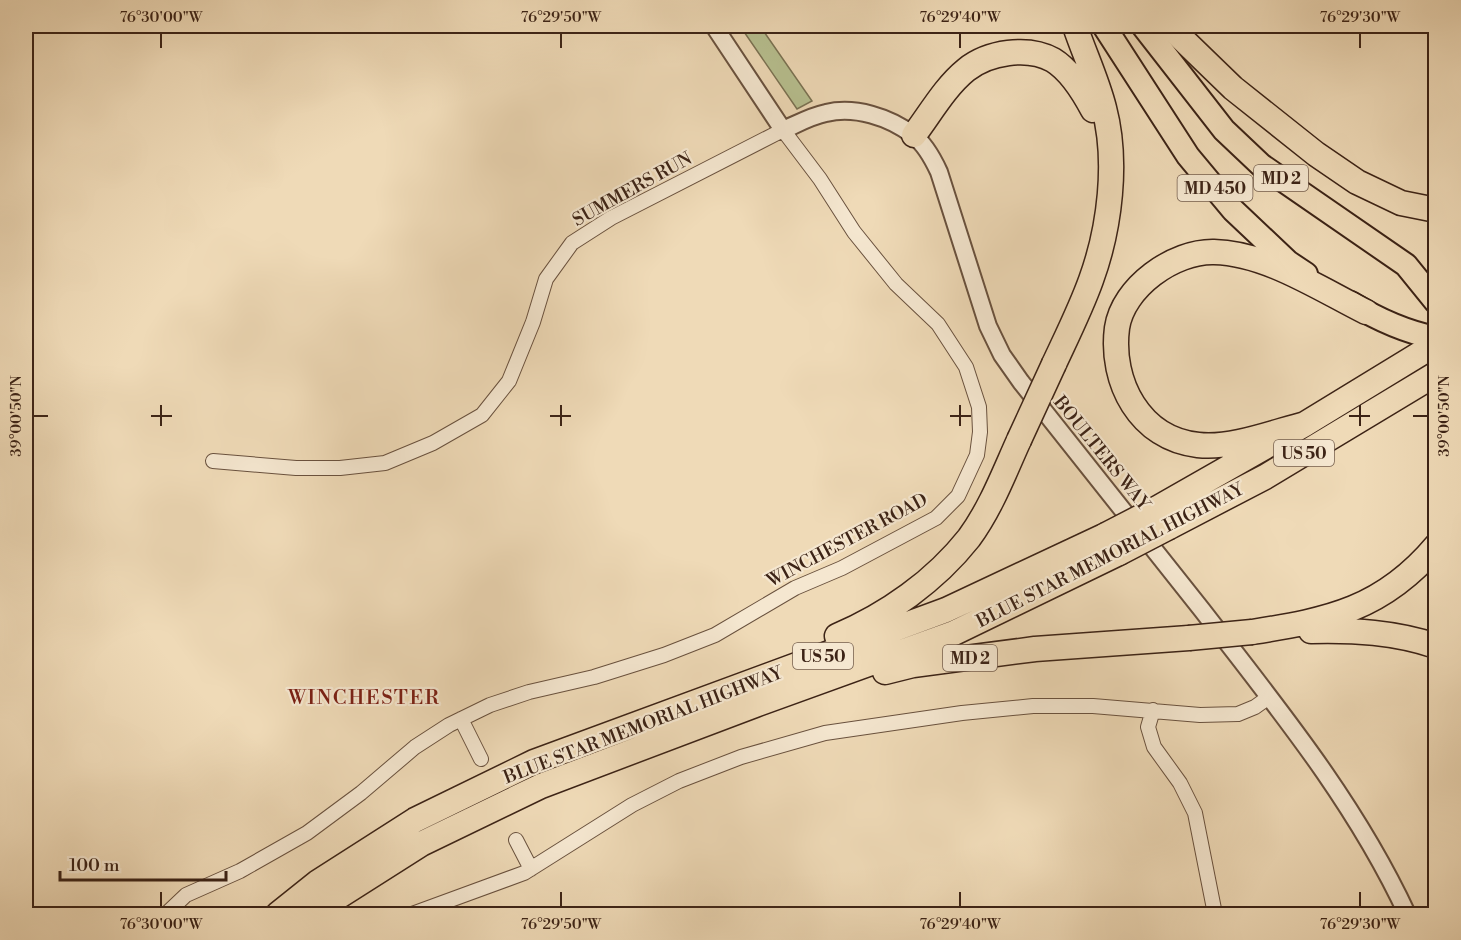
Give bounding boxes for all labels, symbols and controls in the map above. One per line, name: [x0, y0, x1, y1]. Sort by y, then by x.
text: 76°30'00"W: [120, 8, 203, 27]
text: 76°29'50"W: [521, 8, 602, 27]
text: 76°29'40"W: [919, 8, 1001, 27]
text: 76°29'30"W: [1320, 8, 1401, 27]
street label: SUMMERS RUN: [568, 147, 697, 232]
road number: MD 2: [1254, 165, 1308, 191]
road number: MD 450: [1178, 175, 1252, 201]
text: 39°00'50"N: [7, 375, 26, 457]
text: 39°00'50"N: [1435, 375, 1454, 457]
street label: BOULTERS WAY: [1048, 391, 1156, 516]
road number: US 50: [1274, 440, 1334, 466]
street label: BLUE STAR MEMORIAL HIGHWAY: [972, 477, 1249, 634]
street label: WINCHESTER ROAD: [762, 488, 932, 593]
road number: US 50: [793, 643, 853, 669]
road number: MD 2: [943, 645, 997, 671]
street label: BLUE STAR MEMORIAL HIGHWAY: [499, 661, 787, 790]
district label: WINCHESTER: [287, 686, 440, 711]
scale bar: [60, 844, 226, 882]
text: 100 m: [69, 854, 120, 877]
text: 76°30'00"W: [120, 915, 203, 934]
text: 76°29'50"W: [521, 915, 602, 934]
text: 76°29'40"W: [919, 915, 1001, 934]
text: 76°29'30"W: [1320, 915, 1401, 934]

